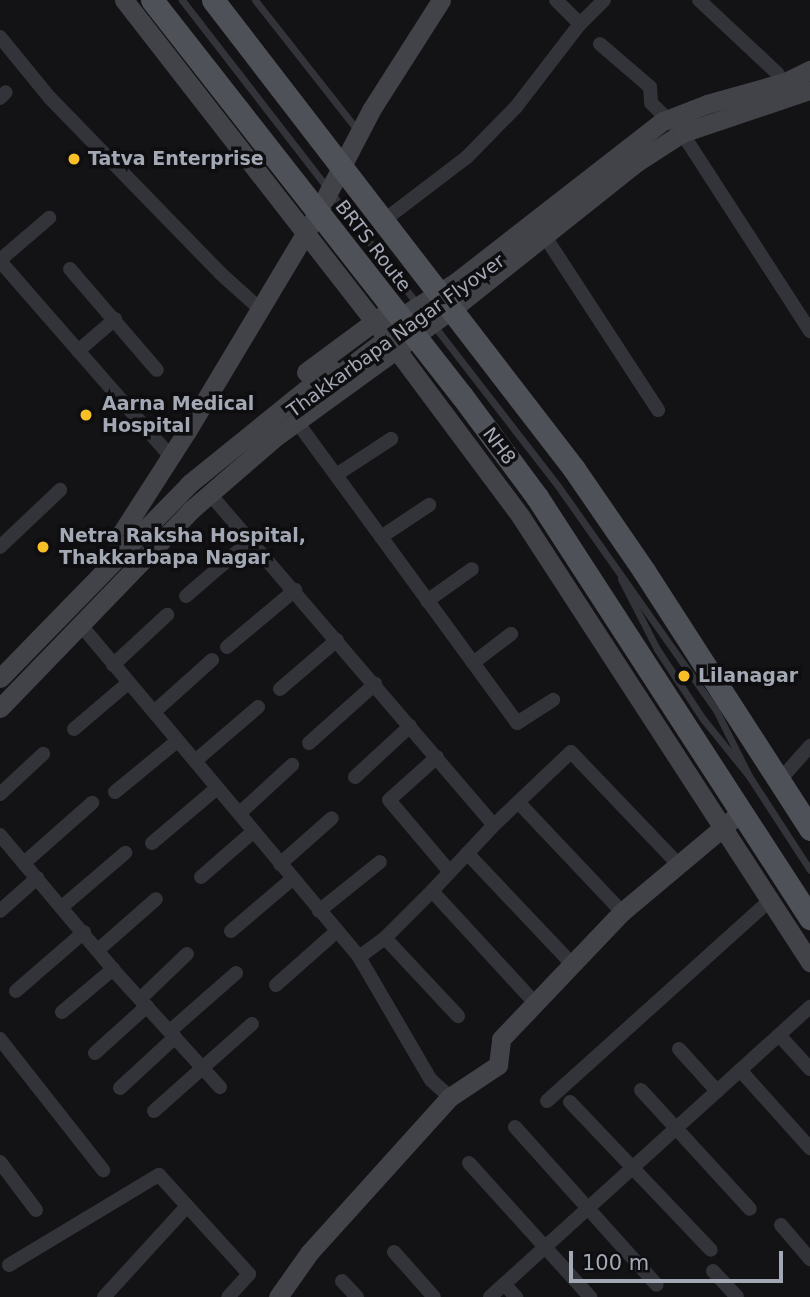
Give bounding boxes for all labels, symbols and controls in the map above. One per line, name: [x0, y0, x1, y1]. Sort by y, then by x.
place label: Tatva Enterprise: [88, 148, 264, 170]
marker: Tatva Enterprise: [66, 151, 82, 167]
street label: BRTS Route: [330, 196, 416, 296]
street label: Thakkarbapa Nagar Flyover: [283, 249, 509, 423]
place label: Aarna Medical Hospital: [102, 393, 254, 437]
marker: Aarna Medical Hospital: [76, 405, 96, 425]
street label: NH8: [478, 423, 520, 469]
place label: Netra Raksha Hospital, Thakkarbapa Nagar: [59, 525, 306, 569]
marker: Netra Raksha Hospital, Thakkarbapa Nagar: [33, 537, 53, 557]
place label: Lilanagar: [698, 665, 798, 687]
marker: Lilanagar: [676, 668, 692, 684]
scale bar: [572, 1238, 786, 1282]
text: 100 m: [582, 1251, 649, 1275]

